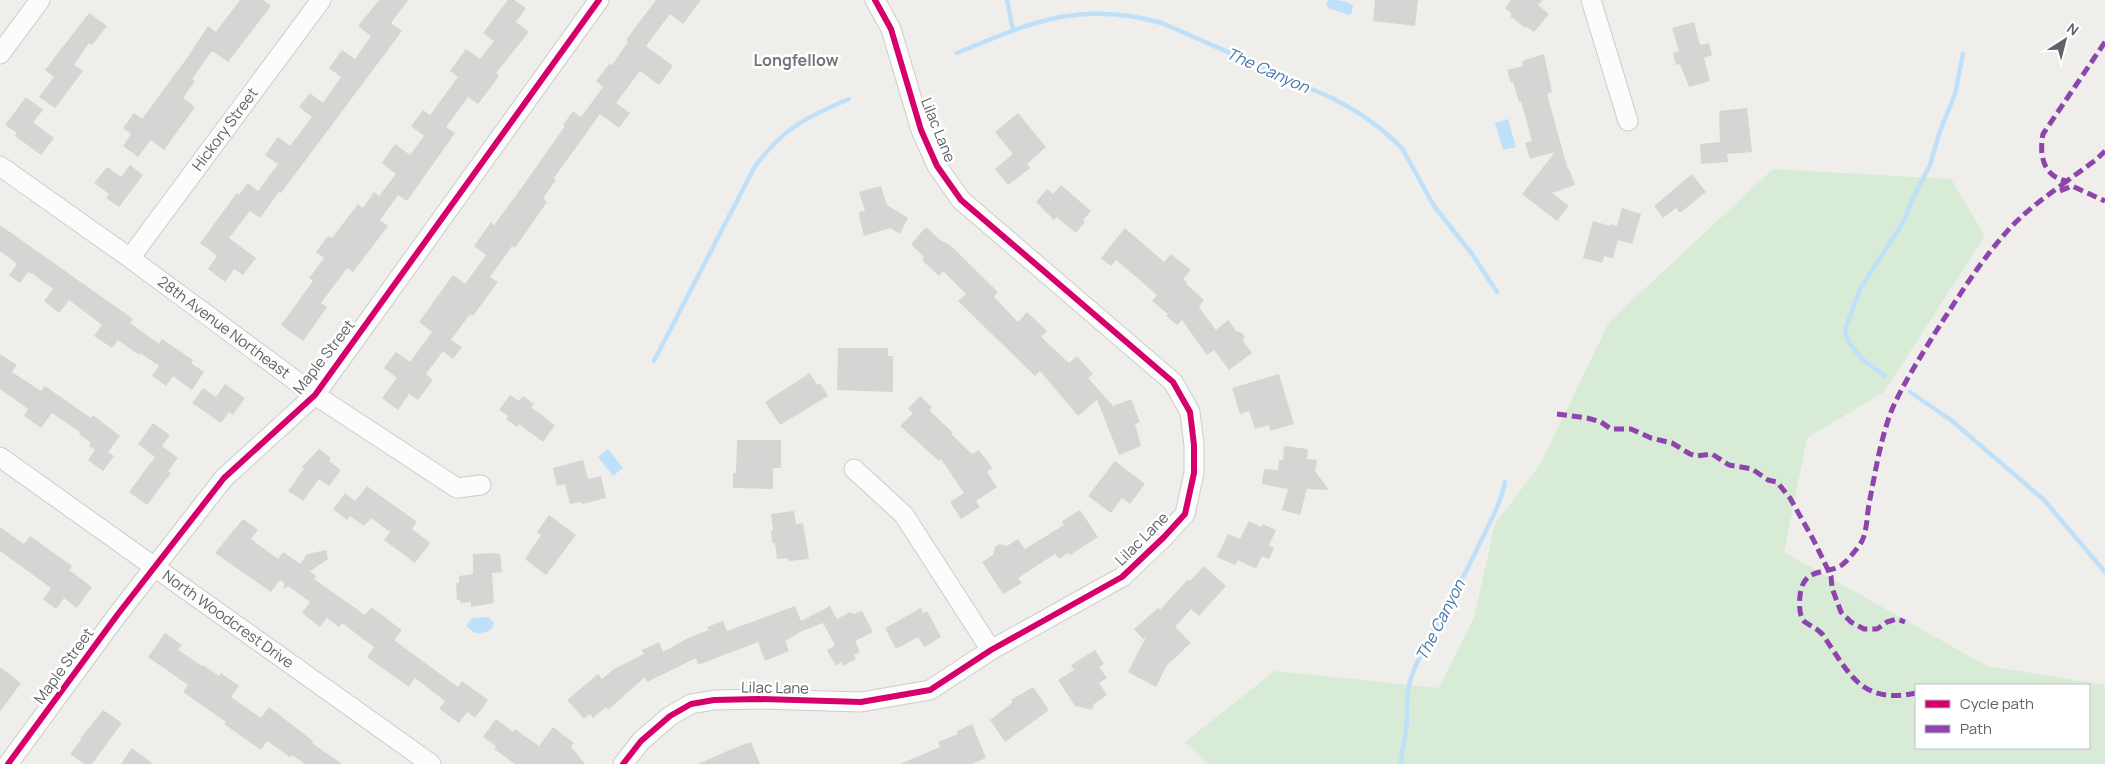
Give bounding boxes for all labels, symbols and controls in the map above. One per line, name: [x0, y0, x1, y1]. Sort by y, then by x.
north arrow: [2040, 15, 2090, 65]
text: N: [2063, 18, 2083, 40]
water label: The Canyon: [1223, 42, 1313, 98]
district label: Longfellow: [753, 49, 839, 71]
street label: Hickory Street: [187, 83, 263, 175]
street label: Lilac Lane: [916, 94, 961, 165]
street label: 28th Avenue Northeast: [154, 271, 295, 383]
street label: Maple Street: [288, 315, 359, 398]
street label: Lilac Lane: [1110, 507, 1173, 570]
street label: North Woodcrest Drive: [158, 565, 298, 673]
water label: The Canyon: [1410, 575, 1470, 664]
street label: Maple Street: [29, 623, 98, 708]
street label: Lilac Lane: [741, 676, 809, 699]
legend: [1915, 684, 2090, 749]
text: Cycle path: [1960, 693, 2034, 714]
text: Path: [1960, 718, 1992, 739]

